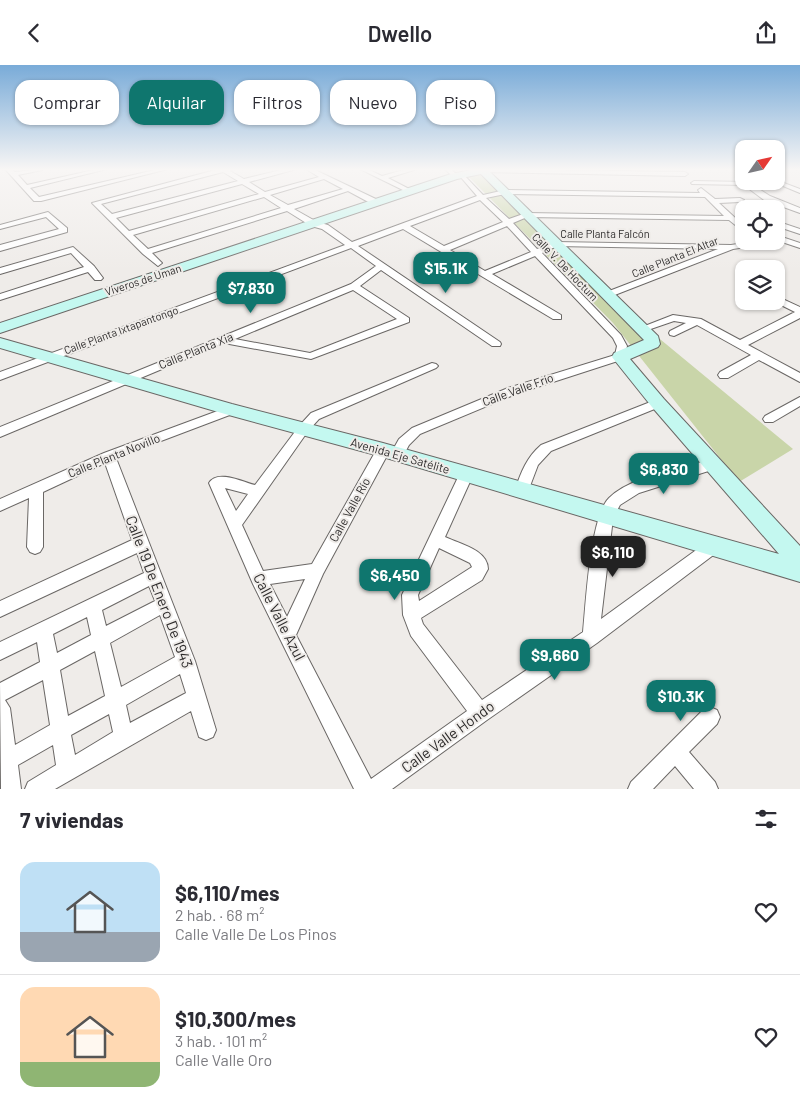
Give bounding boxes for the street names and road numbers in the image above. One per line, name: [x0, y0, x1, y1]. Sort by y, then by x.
street label: Calle Planta Falcón: [560, 227, 650, 240]
street label: Calle V. De Hoctum: [530, 230, 601, 303]
street label: Calle Planta El Altar: [630, 233, 720, 280]
street label: Viveros de Uman: [103, 261, 183, 298]
street label: Calle Planta Ixtapantongo: [62, 303, 180, 356]
street label: Calle Planta Xia: [156, 329, 235, 371]
street label: Calle Valle Frío: [480, 370, 555, 408]
street label: Calle Planta Novillo: [65, 430, 162, 480]
street label: Avenida Eje Satélite: [349, 434, 451, 476]
street label: Calle Valle Río: [326, 475, 372, 544]
street label: Calle 19 De Enero De 1943: [123, 513, 197, 670]
street label: Calle Valle Azul: [250, 570, 310, 663]
street label: Calle Valle Hondo: [397, 696, 497, 776]

